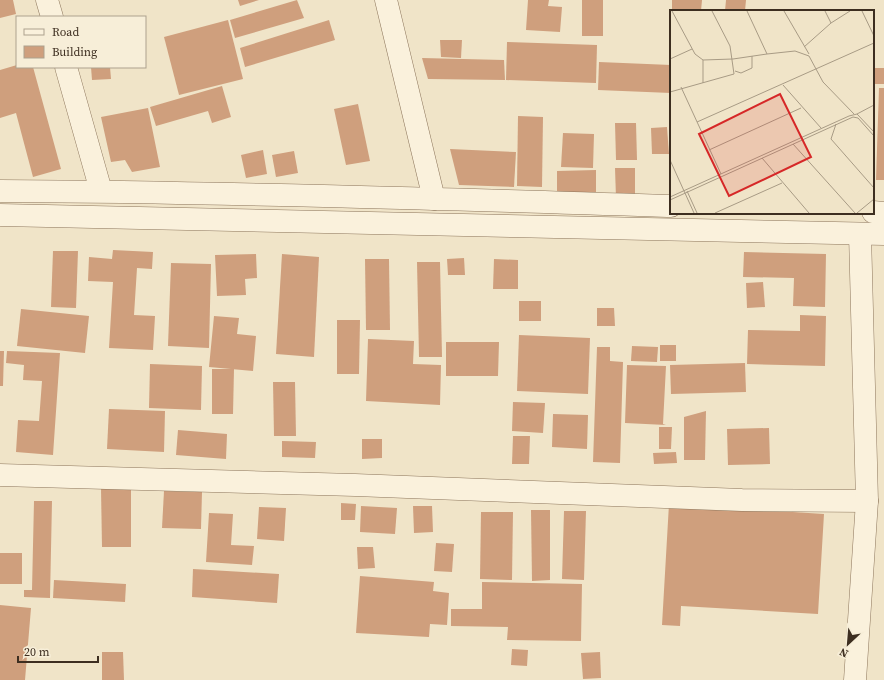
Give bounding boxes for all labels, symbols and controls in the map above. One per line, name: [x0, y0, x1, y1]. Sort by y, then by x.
inset map: [670, 10, 874, 214]
legend: [16, 16, 146, 68]
text: Road: [52, 24, 79, 40]
text: Building: [52, 44, 97, 60]
north arrow: [828, 624, 868, 664]
scale bar: [18, 638, 98, 664]
text: 20 m: [24, 644, 50, 660]
text: N: [837, 644, 851, 661]

